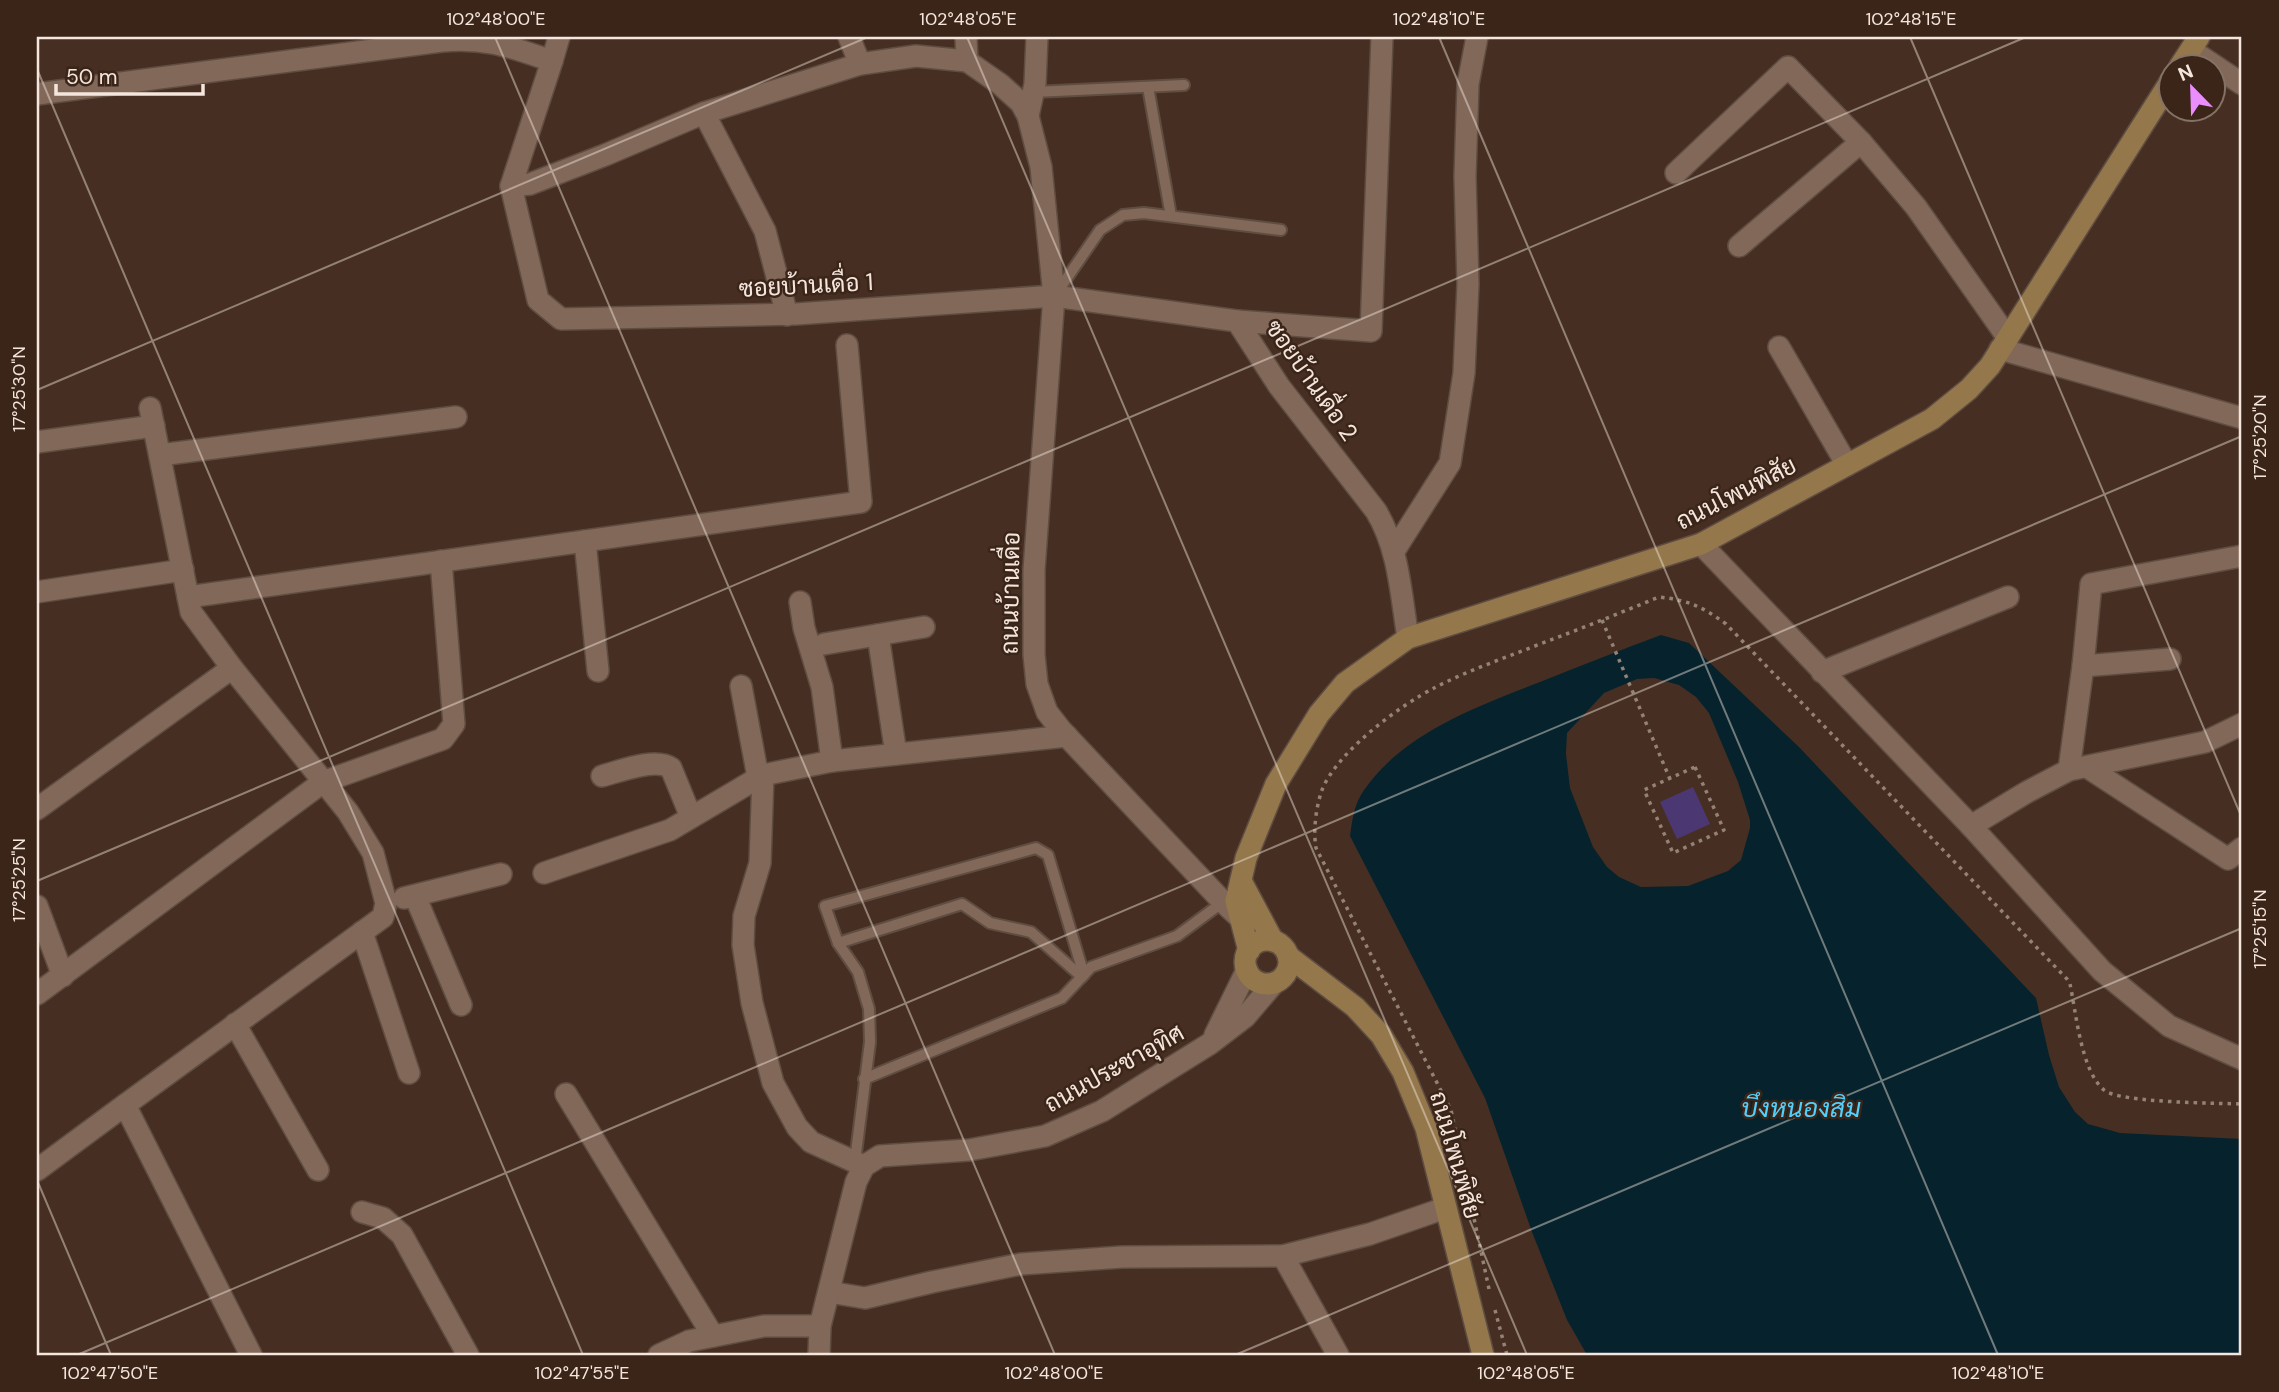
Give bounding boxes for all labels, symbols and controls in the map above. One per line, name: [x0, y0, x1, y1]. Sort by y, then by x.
text: 102°48'00"E: [446, 7, 546, 31]
text: 102°48'05"E: [919, 7, 1017, 31]
text: 102°48'10"E: [1393, 7, 1485, 31]
text: 102°48'15"E: [1866, 7, 1956, 31]
scale bar: [56, 52, 203, 96]
north arrow: [2156, 52, 2226, 122]
text: N: [2174, 59, 2197, 87]
text: 50 m: [66, 63, 117, 91]
street label: ซอยบ้านเดื่อ 1: [738, 261, 874, 304]
street label: ซอยบ้านเดื่อ 2: [1259, 311, 1369, 447]
text: 17°25'30"N: [7, 346, 31, 432]
text: 17°25'20"N: [2248, 394, 2272, 480]
street label: ถนนโพนพิสัย: [1671, 449, 1801, 537]
street label: ถนนบ้านเดื่อ: [988, 531, 1027, 655]
text: 17°25'25"N: [7, 838, 31, 922]
text: 17°25'15"N: [2248, 889, 2272, 969]
street label: ถนนประชาอุทิศ: [1039, 1017, 1190, 1120]
street label: ถนนโพนพิสัย: [1423, 1088, 1489, 1222]
water label: บึงหนองสิม: [1741, 1091, 1861, 1125]
text: 102°47'50"E: [62, 1361, 158, 1385]
text: 102°47'55"E: [535, 1361, 629, 1385]
text: 102°48'00"E: [1004, 1361, 1104, 1385]
text: 102°48'05"E: [1477, 1361, 1575, 1385]
text: 102°48'10"E: [1952, 1361, 2044, 1385]

